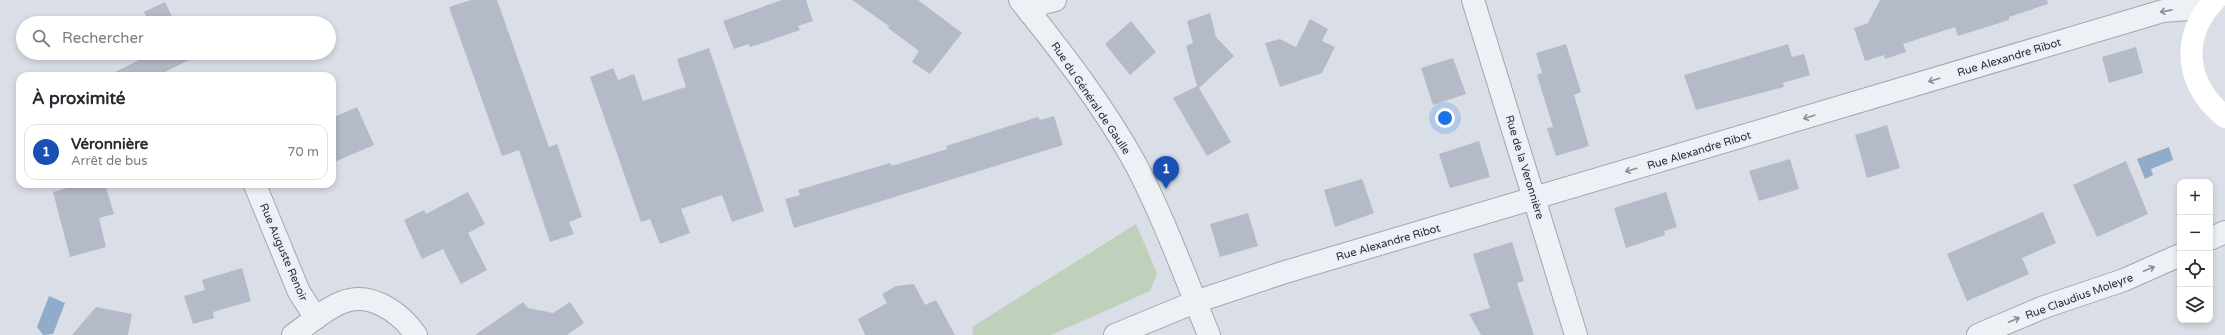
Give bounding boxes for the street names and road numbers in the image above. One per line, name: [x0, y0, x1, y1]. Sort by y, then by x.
street label: Rue Alexandre Ribot: [1956, 35, 2063, 79]
street label: Rue du Général de Gaulle: [1048, 40, 1133, 157]
street label: Rue de la Veronnière: [1503, 114, 1547, 221]
street label: Rue Alexandre Ribot: [1646, 128, 1753, 172]
street label: Rue Auguste Renoir: [257, 201, 310, 304]
street label: Rue Alexandre Ribot: [1334, 221, 1442, 264]
street label: Rue Claudius Moleyre: [2024, 271, 2135, 322]

